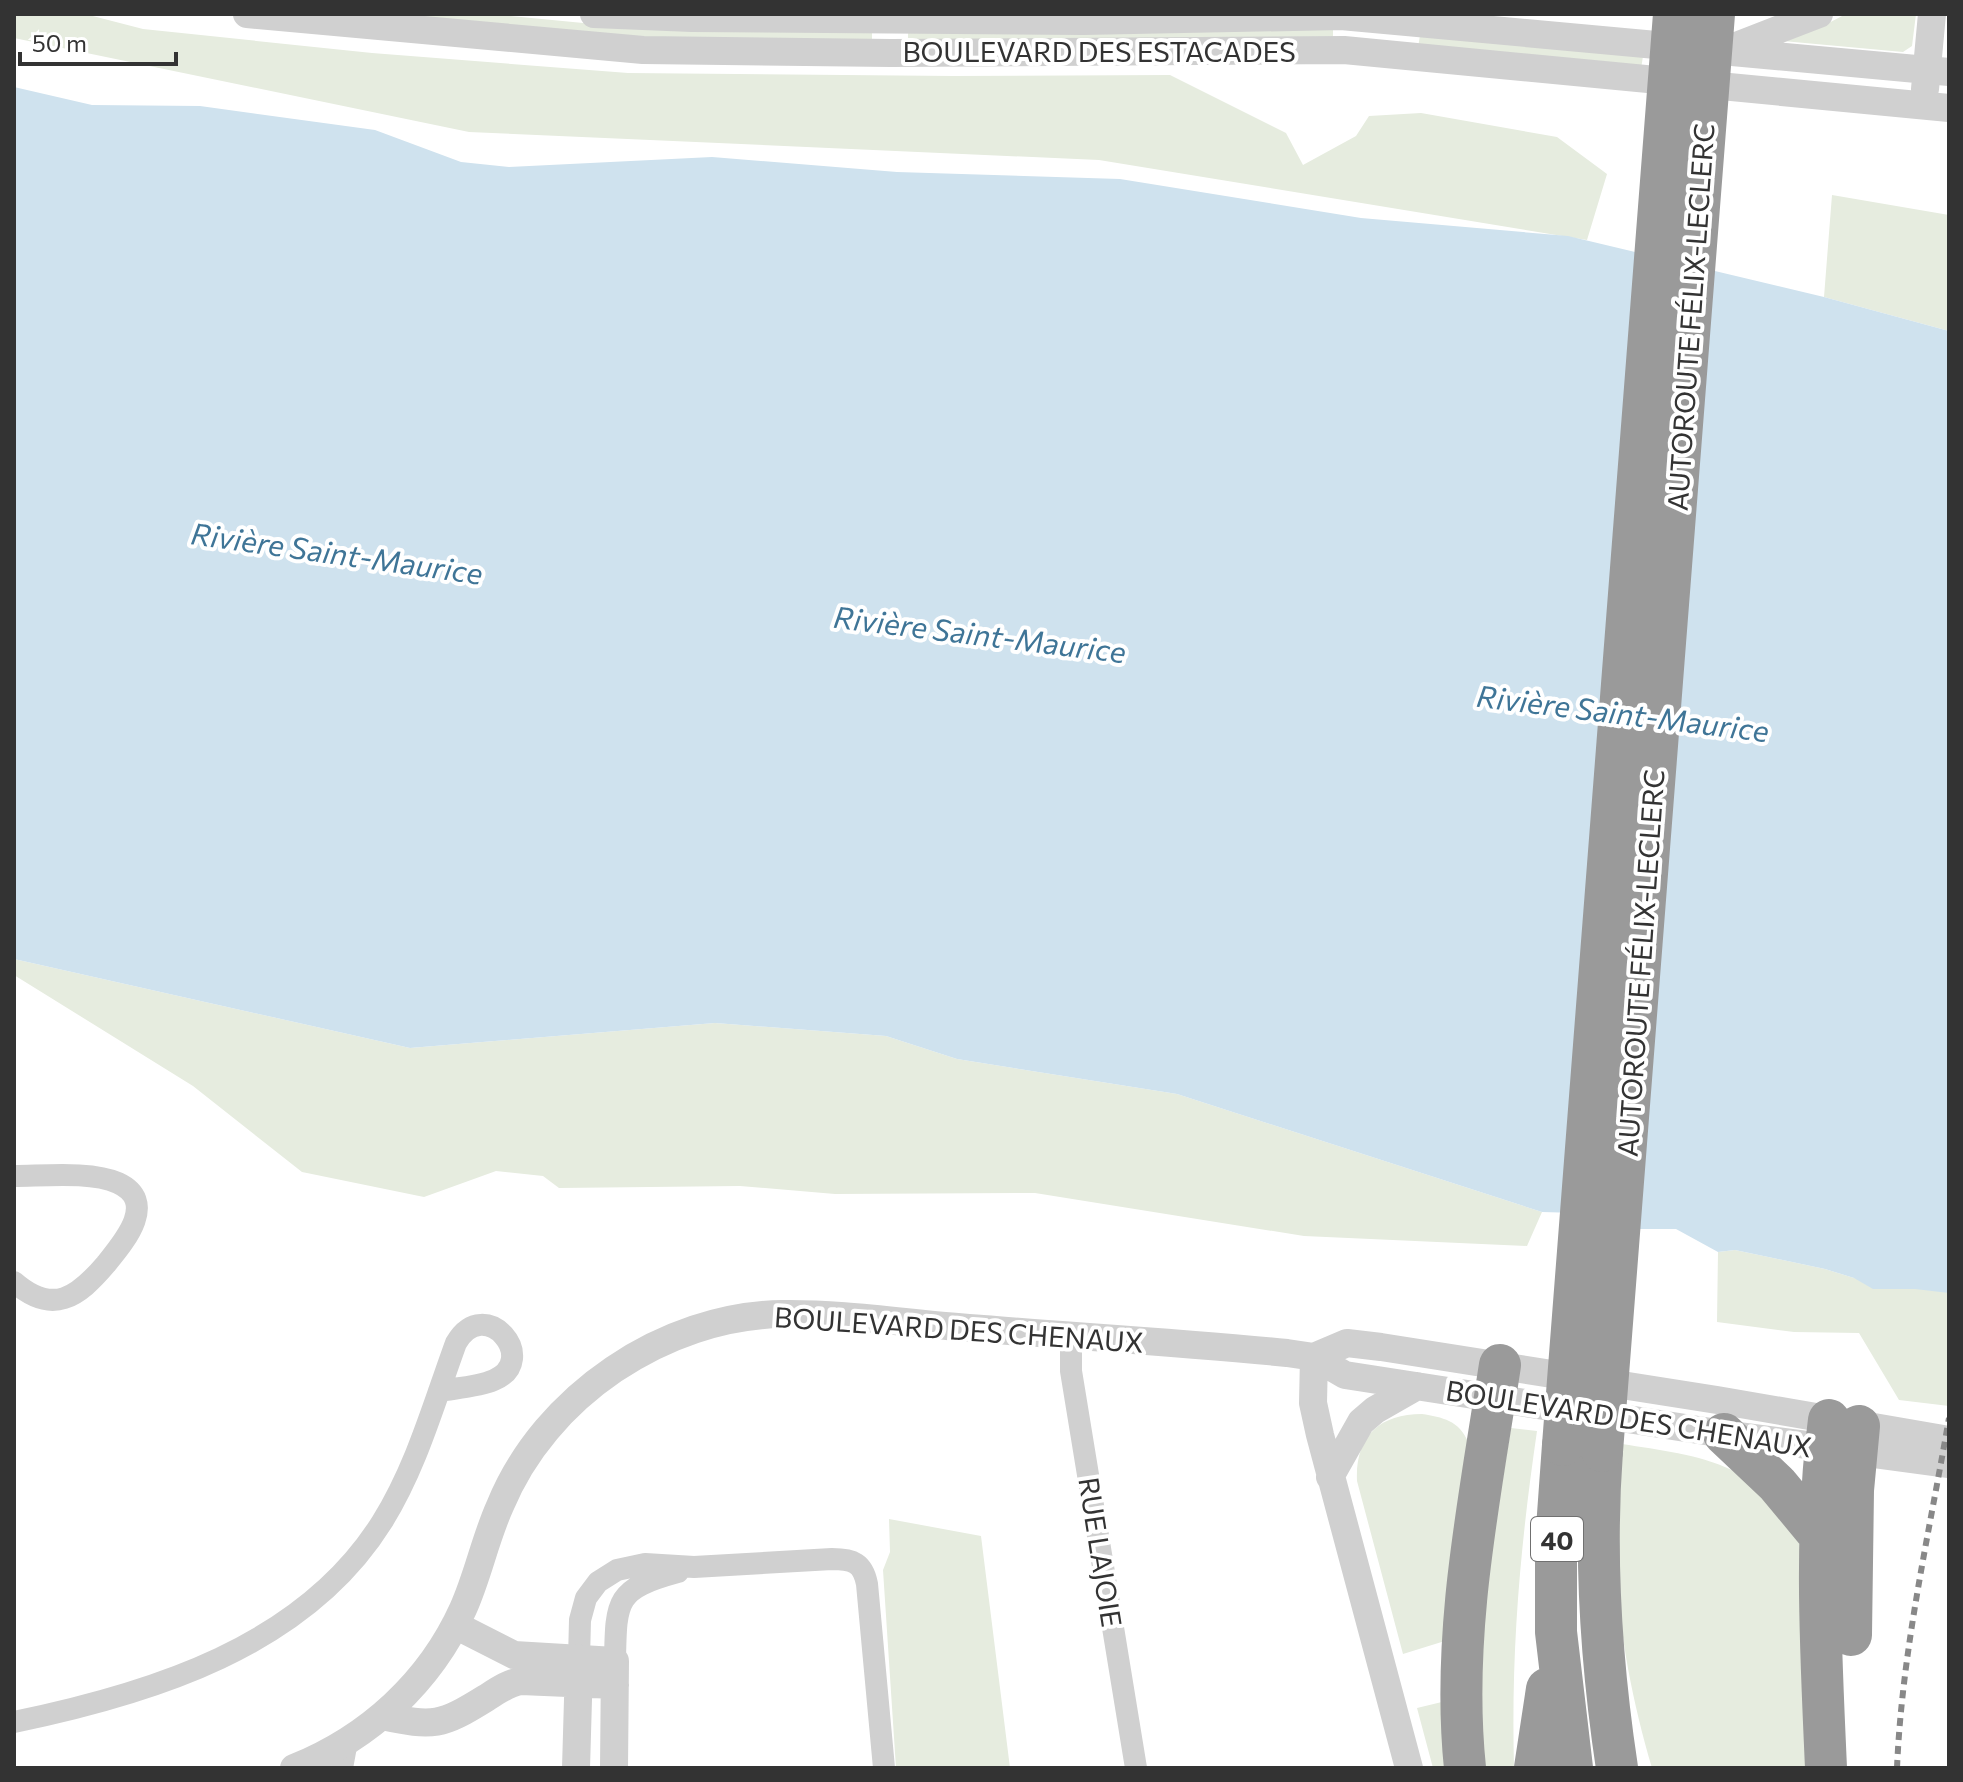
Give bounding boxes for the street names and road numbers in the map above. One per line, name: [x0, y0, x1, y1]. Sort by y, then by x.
street label: BOULEVARD DES ESTACADES: [902, 34, 1296, 68]
street label: AUTOROUTE FÉLIX-LECLERC: [1659, 122, 1721, 512]
street label: AUTOROUTE FÉLIX-LECLERC: [1609, 768, 1671, 1158]
street label: BOULEVARD DES CHENAUX: [773, 1299, 1145, 1359]
street label: BOULEVARD DES CHENAUX: [1444, 1372, 1814, 1464]
street label: RUE LAJOIE: [1072, 1475, 1130, 1629]
road number: 40: [1531, 1517, 1583, 1561]

